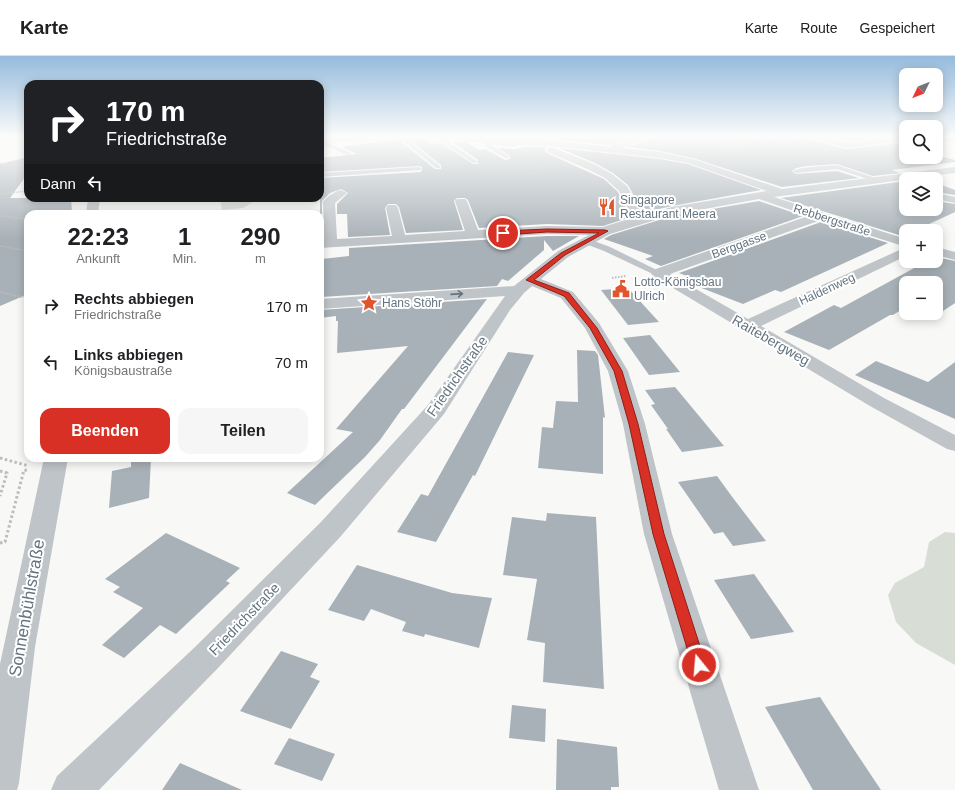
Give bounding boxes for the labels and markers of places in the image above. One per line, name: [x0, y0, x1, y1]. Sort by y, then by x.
place label: Singapore Restaurant Meera: [620, 193, 716, 221]
restaurant icon: Singapore Restaurant Meera: [597, 197, 617, 217]
pin: [486, 216, 520, 250]
place label: Lotto-Königsbau Ulrich: [634, 275, 721, 303]
public building icon: Lotto-Königsbau Ulrich: [611, 279, 631, 299]
place icon: Hans Stöhr: [359, 293, 379, 313]
place label: Hans Stöhr: [382, 296, 442, 310]

